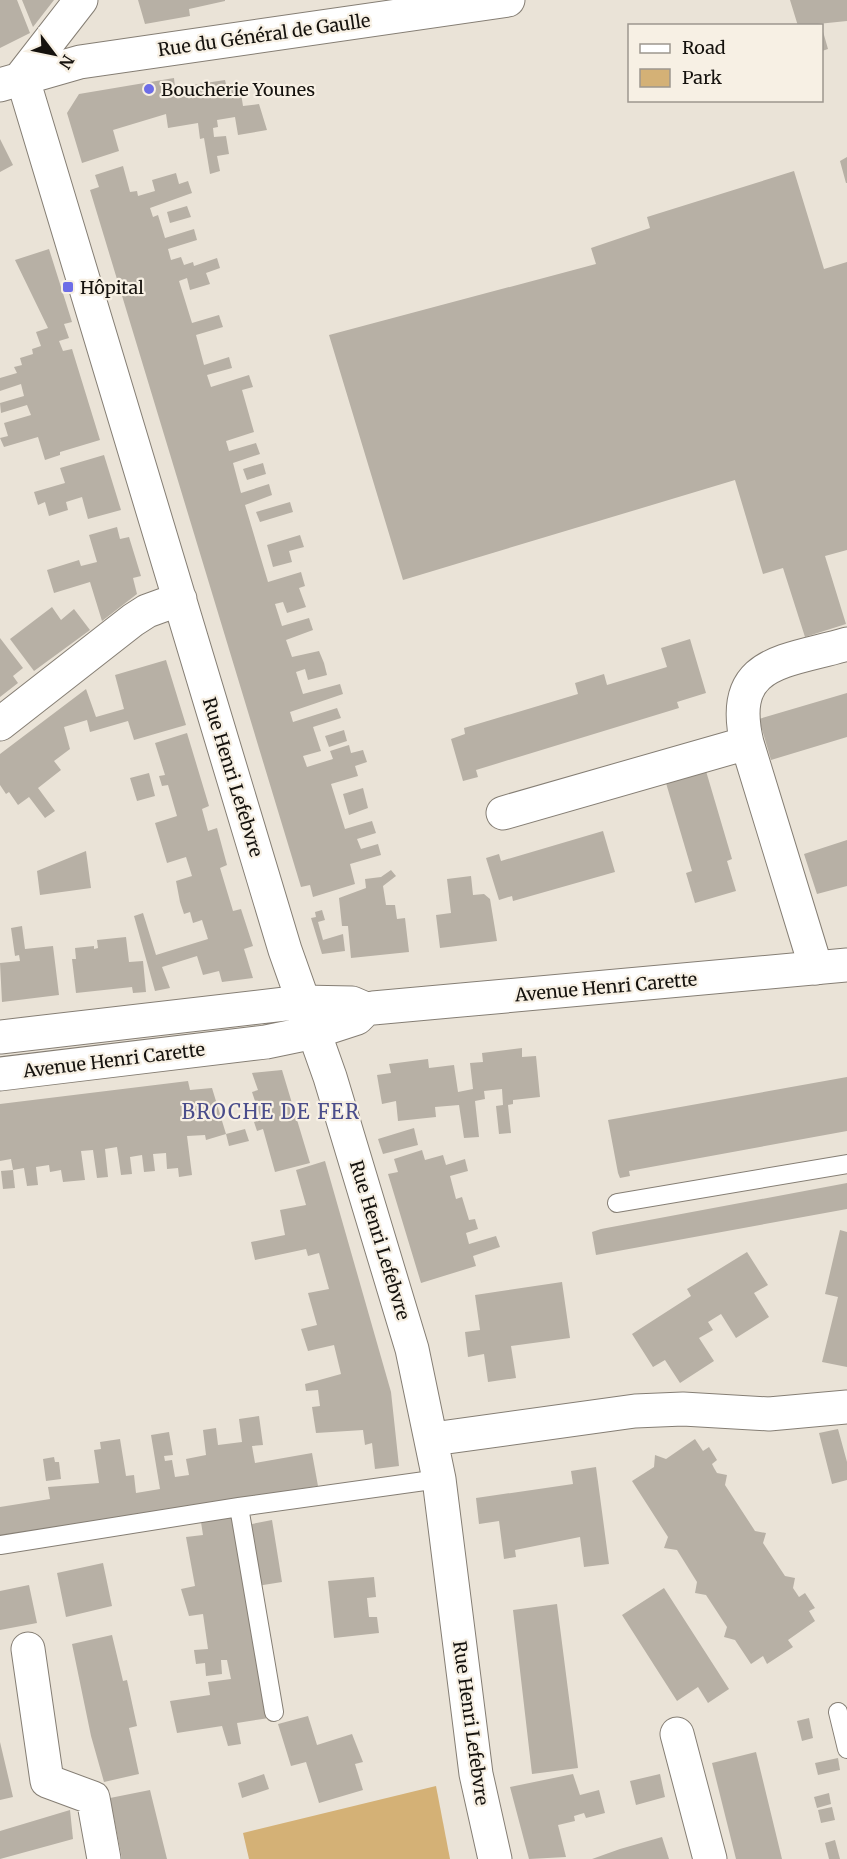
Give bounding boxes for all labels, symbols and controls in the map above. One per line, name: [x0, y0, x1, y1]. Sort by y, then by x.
street label: Rue du Général de Gaulle: [156, 9, 372, 61]
north arrow: [24, 24, 84, 84]
legend: [628, 24, 823, 102]
text: Road: [682, 36, 726, 59]
text: N: [55, 51, 79, 73]
text: Park: [682, 66, 723, 89]
place label: Boucherie Younes: [161, 78, 315, 101]
marker: Boucherie Younes: [142, 82, 156, 96]
place label: Hôpital: [80, 276, 144, 299]
marker: Hôpital: [61, 280, 75, 294]
street label: Rue Henri Lefebvre: [198, 694, 268, 860]
street label: Avenue Henri Carette: [513, 968, 698, 1007]
street label: Avenue Henri Carette: [21, 1037, 206, 1083]
district label: BROCHE DE FER: [182, 1099, 360, 1124]
street label: Rue Henri Lefebvre: [345, 1157, 415, 1323]
street label: Rue Henri Lefebvre: [448, 1639, 494, 1807]

